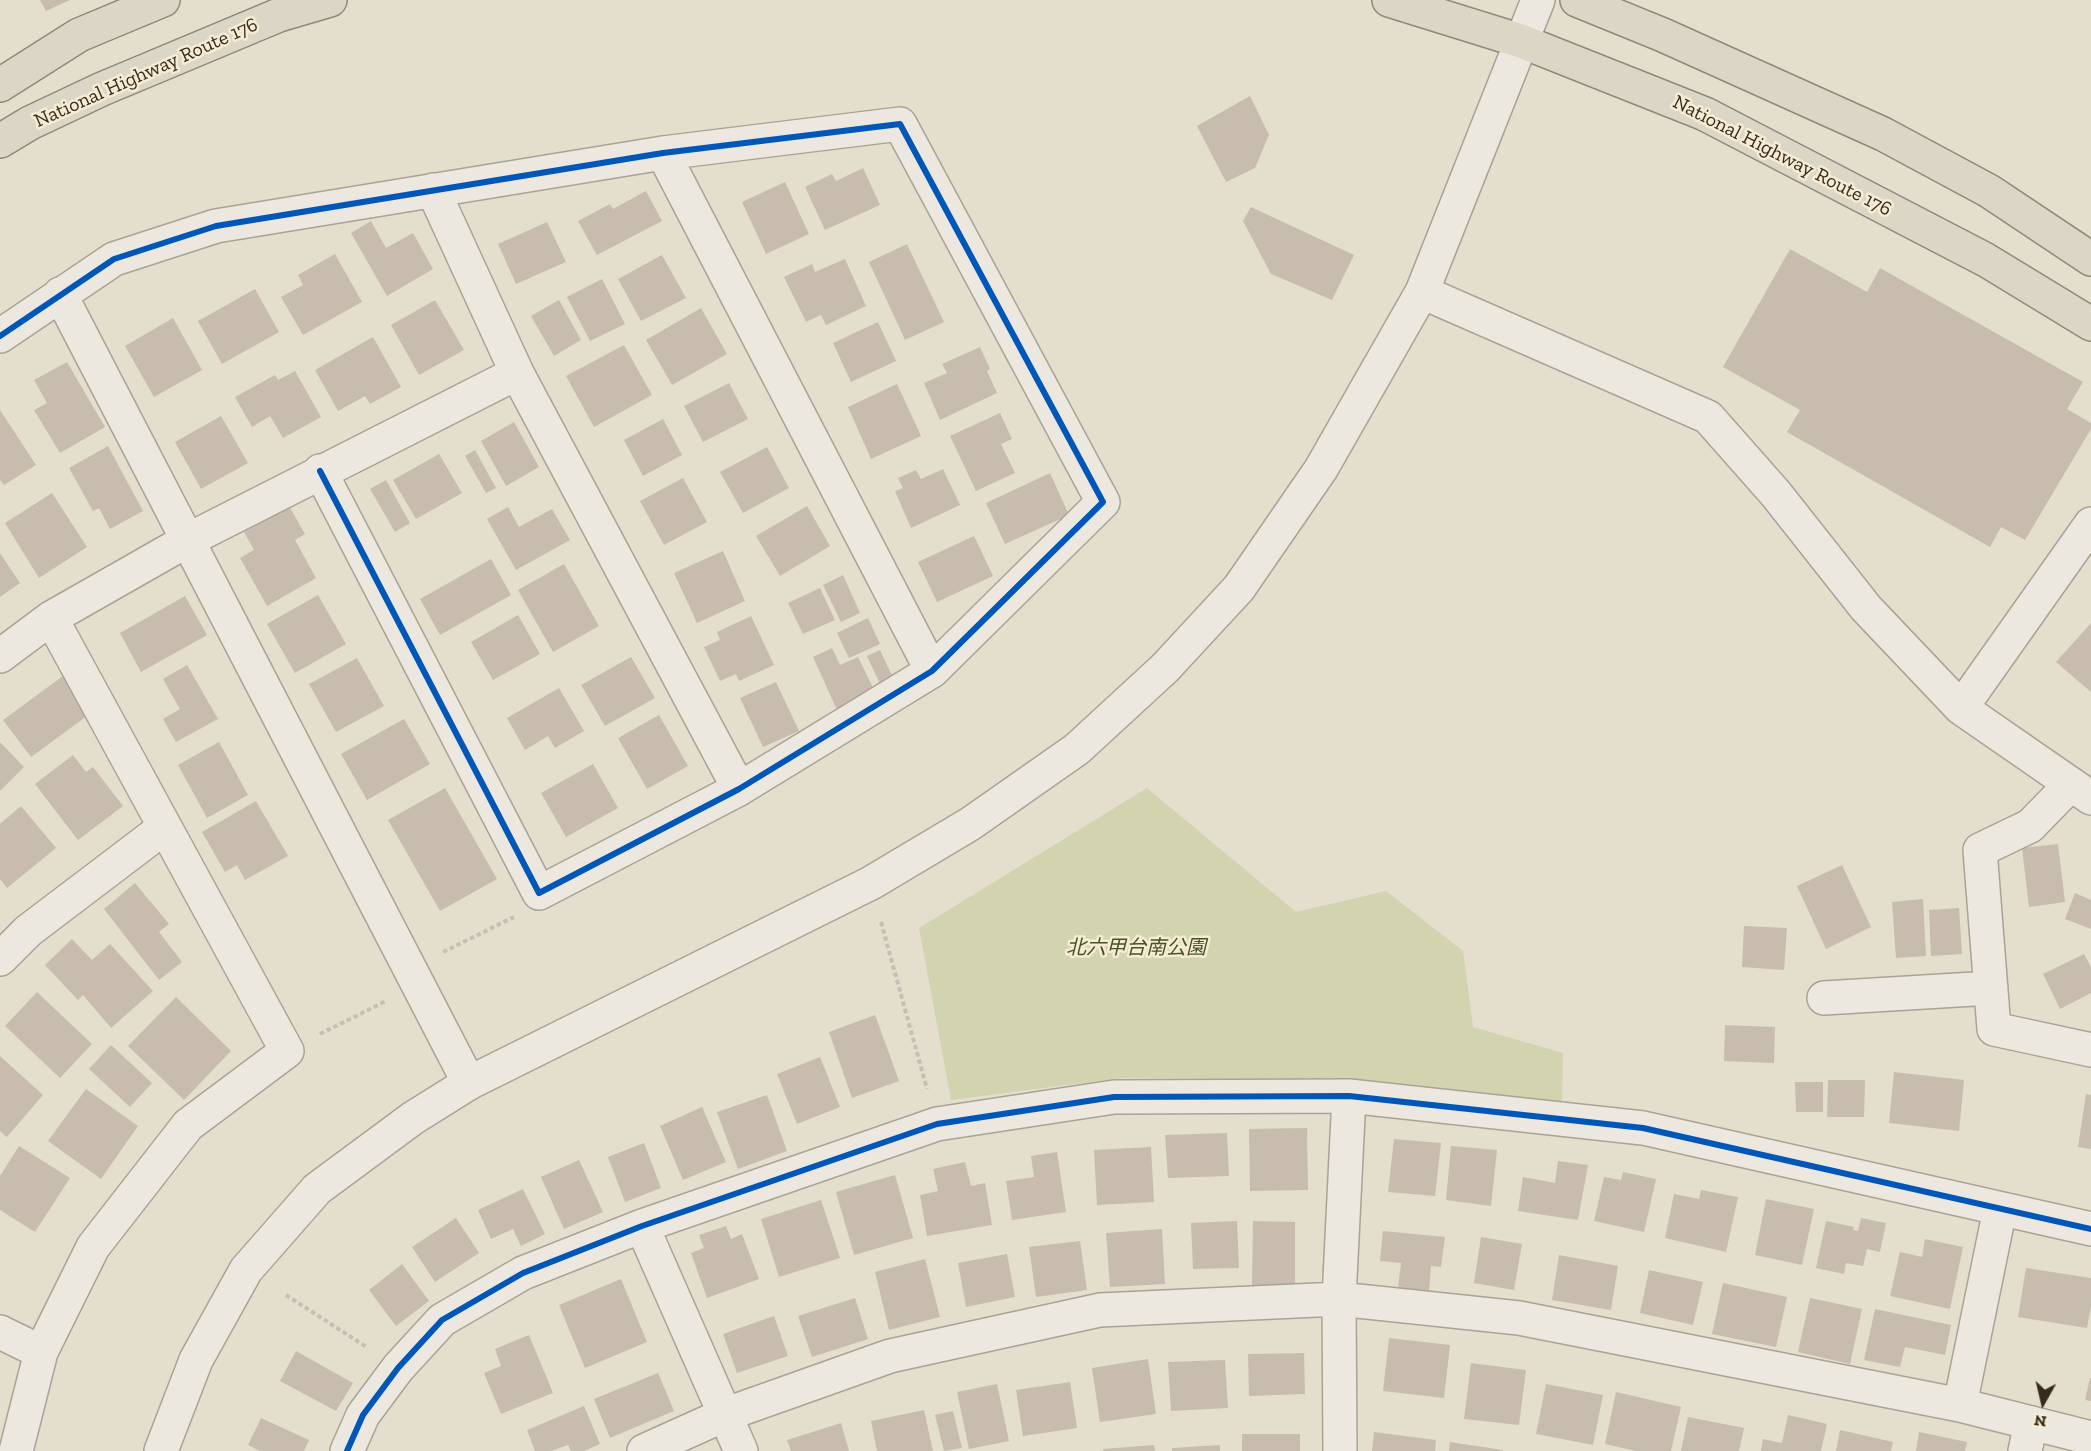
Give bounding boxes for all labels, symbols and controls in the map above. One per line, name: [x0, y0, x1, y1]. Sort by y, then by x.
street label: National Highway Route 176: [30, 13, 262, 133]
street label: National Highway Route 176: [1669, 90, 1895, 222]
park label: 北六甲台南公園: [1066, 936, 1206, 960]
north arrow: [2013, 1373, 2073, 1433]
text: N: [2033, 1411, 2048, 1432]

